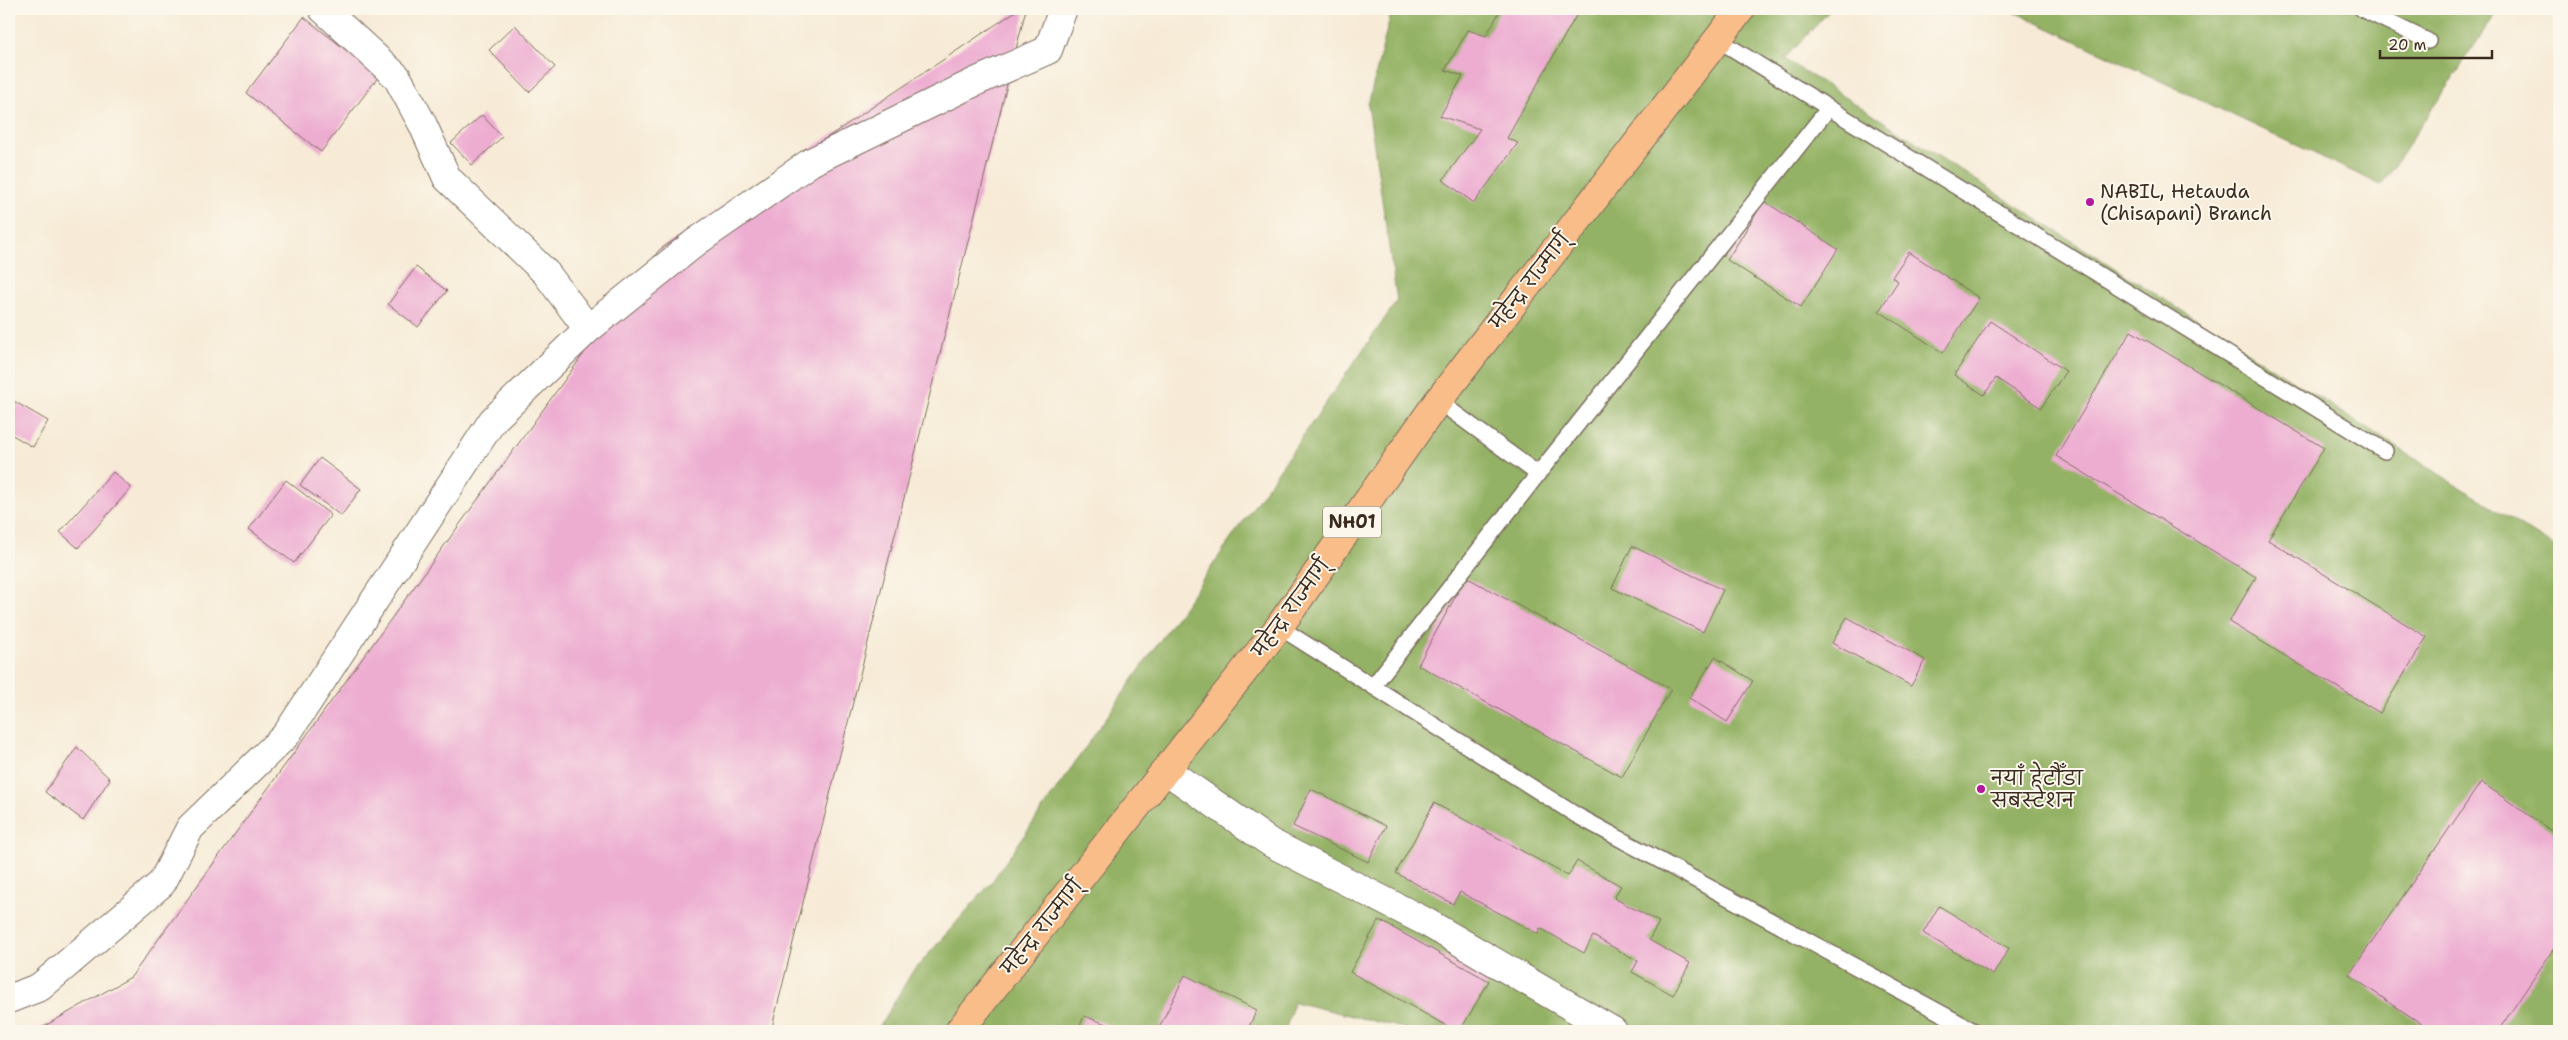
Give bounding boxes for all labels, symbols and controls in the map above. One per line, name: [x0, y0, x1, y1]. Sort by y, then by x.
scale bar: [2380, 28, 2493, 60]
text: 20 m: [2388, 35, 2427, 55]
place label: NABIL, Hetauda (Chisapani) Branch: [2100, 179, 2272, 226]
marker: NABIL, Hetauda (Chisapani) Branch: [2084, 196, 2096, 208]
street label: महेन्द्र राज्मार्ग्: [1481, 224, 1579, 337]
road number: NH01: [1323, 507, 1381, 538]
street label: महेन्द्र राज्मार्ग्: [1243, 550, 1339, 665]
place label: नयाँ हेटौँडा सबस्टेशन: [1990, 761, 2084, 813]
marker: नयाँ हेटौँडा सबस्टेशन: [1975, 783, 1987, 795]
street label: महेन्द्र राज्मार्ग्: [992, 870, 1092, 983]

